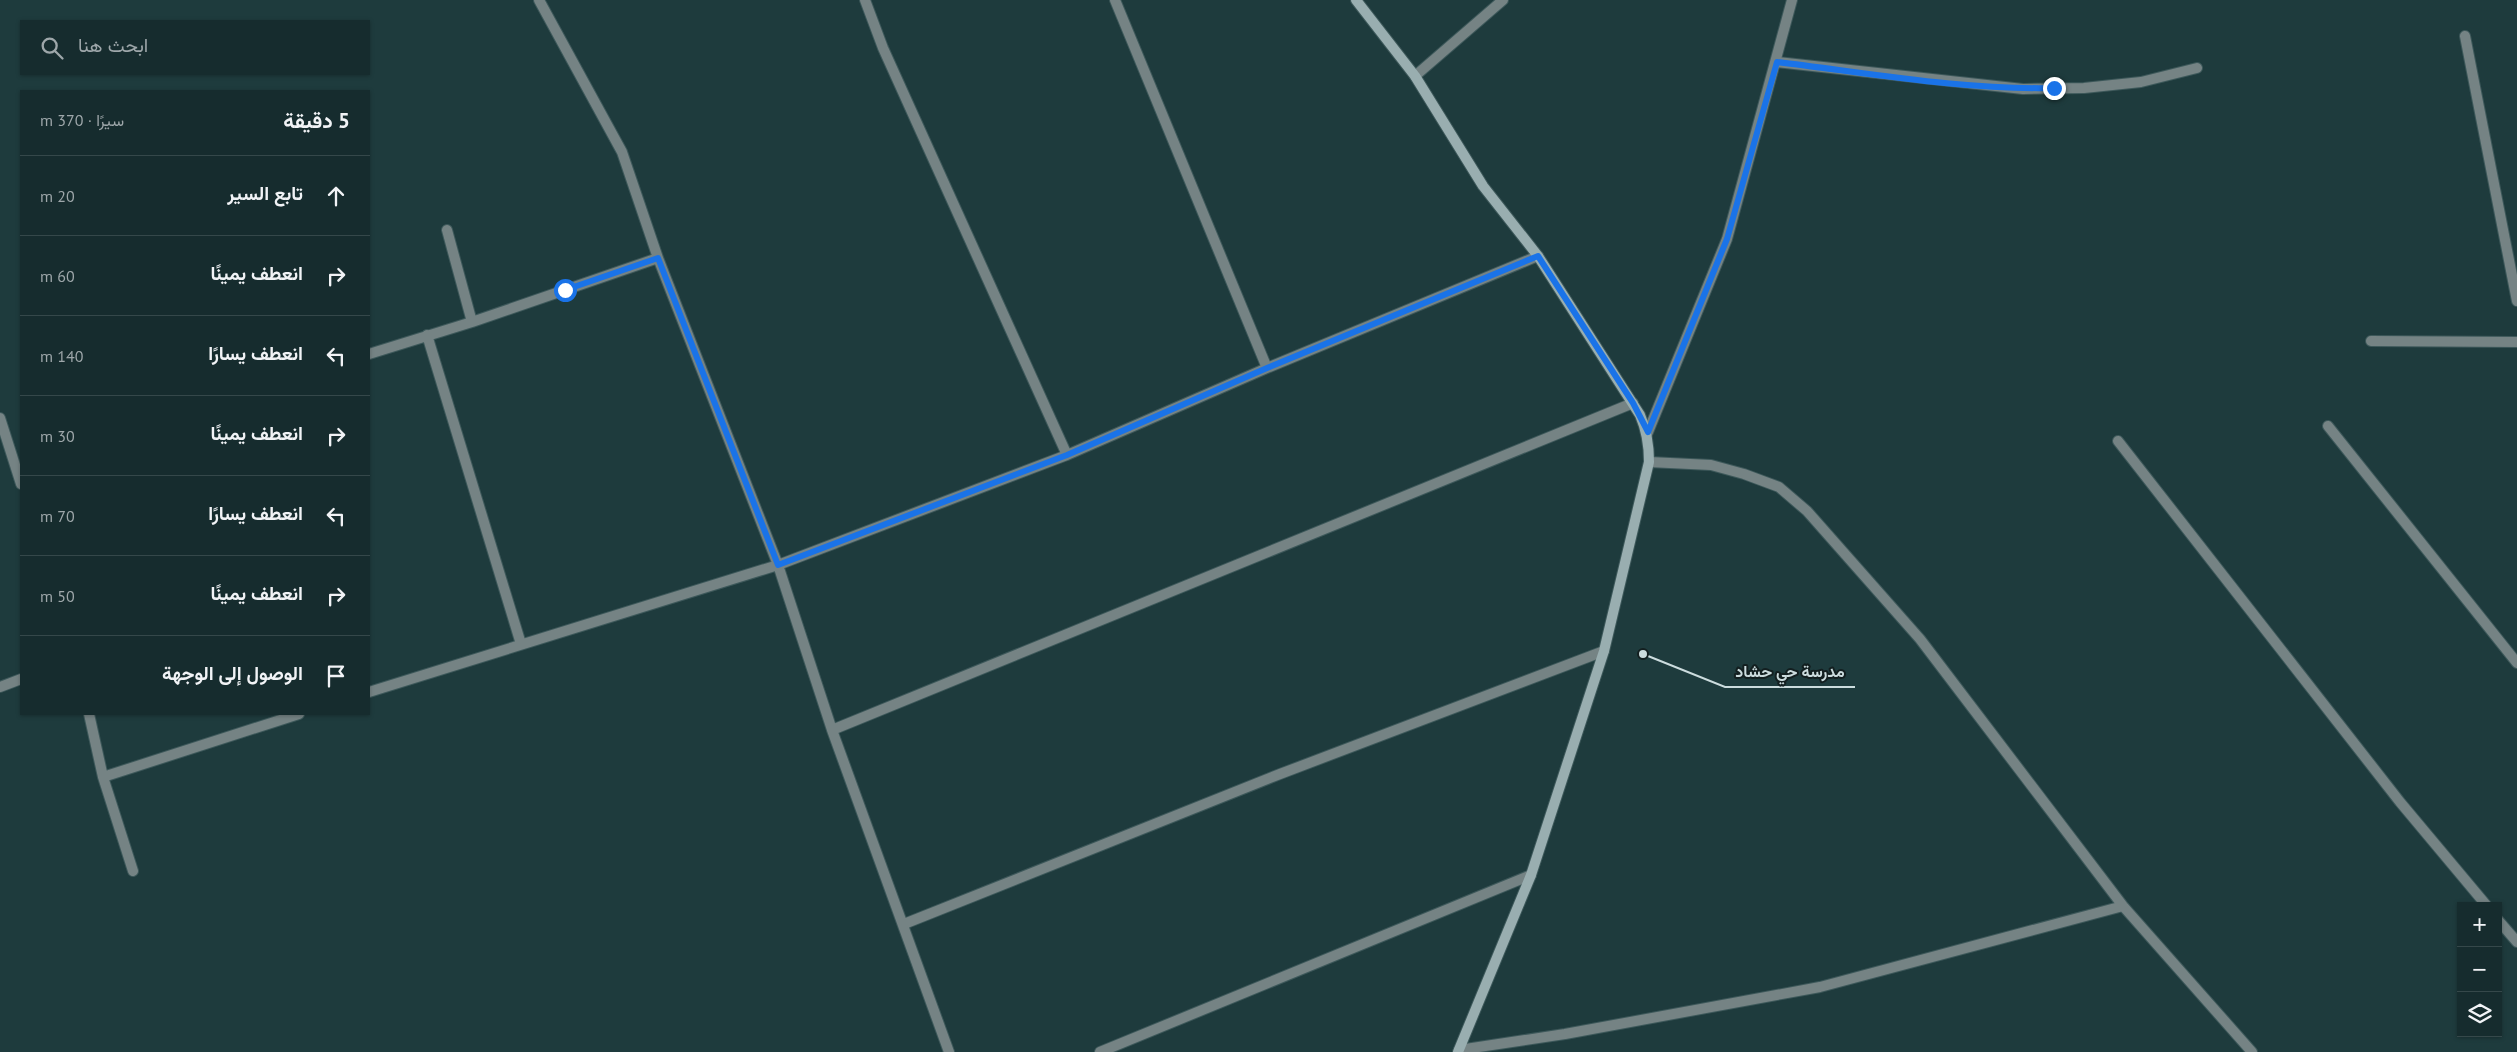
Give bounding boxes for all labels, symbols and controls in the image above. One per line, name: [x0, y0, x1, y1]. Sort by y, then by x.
search box: [20, 20, 370, 75]
text: ابحث هنا: [78, 33, 148, 57]
icon: search: [38, 34, 66, 62]
route end: [2043, 77, 2066, 100]
text: 5 دقيقة: [283, 107, 350, 134]
text: سيرًا · 370 m: [40, 110, 124, 130]
text: تابع السير: [227, 181, 303, 205]
icon: ahead: [322, 182, 350, 210]
text: 20 m: [40, 186, 75, 206]
text: انعطف يمينًا: [211, 261, 303, 285]
icon: right: [322, 262, 350, 290]
text: 60 m: [40, 266, 75, 286]
route start: [554, 279, 577, 302]
text: انعطف يسارًا: [208, 341, 303, 365]
icon: left: [322, 342, 350, 370]
text: 140 m: [40, 346, 83, 366]
text: انعطف يمينًا: [211, 421, 303, 445]
icon: right: [322, 422, 350, 450]
text: 30 m: [40, 426, 75, 446]
text: انعطف يسارًا: [208, 501, 303, 525]
icon: left: [322, 502, 350, 530]
text: 70 m: [40, 506, 75, 526]
text: انعطف يمينًا: [211, 581, 303, 605]
icon: right: [322, 582, 350, 610]
text: 50 m: [40, 586, 75, 606]
callout: مدرسة حي حشاد: [1725, 656, 1855, 687]
text: الوصول إلى الوجهة: [162, 661, 303, 685]
text: مدرسة حي حشاد: [1735, 661, 1845, 685]
icon: arrive: [322, 662, 350, 690]
map controls: [2457, 902, 2502, 1037]
button: +: [2457, 902, 2502, 947]
button: −: [2457, 947, 2502, 992]
button: layers: [2457, 992, 2502, 1037]

